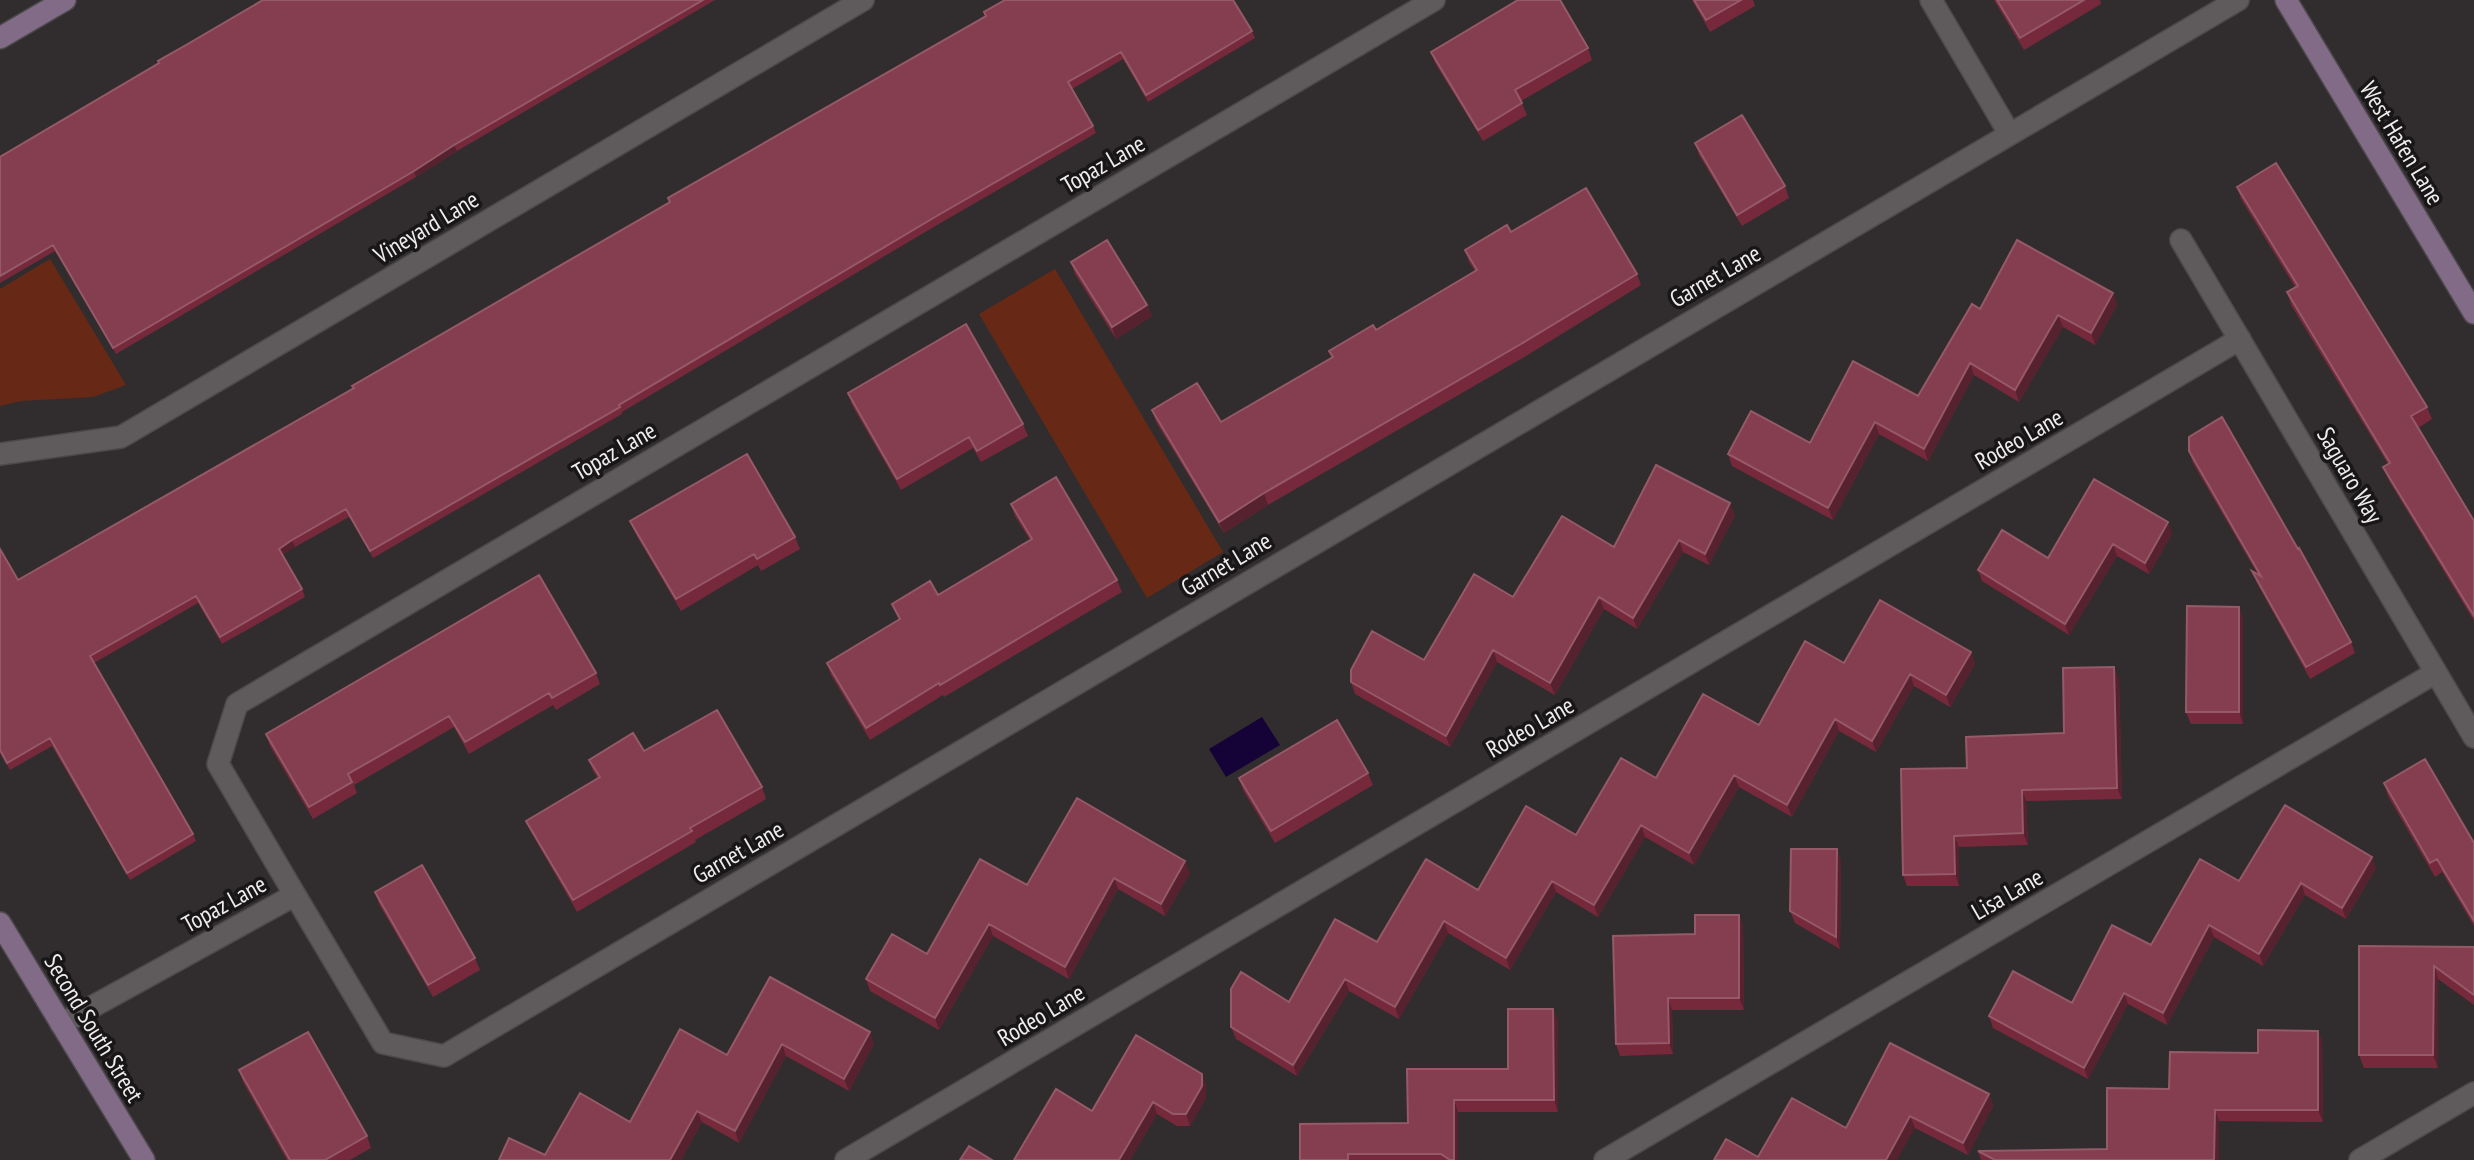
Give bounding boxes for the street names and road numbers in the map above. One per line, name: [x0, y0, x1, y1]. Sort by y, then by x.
street label: West Hafen Lane: [2353, 76, 2451, 210]
street label: Topaz Lane: [1056, 128, 1150, 200]
street label: Vineyard Lane: [367, 184, 484, 271]
street label: Garnet Lane: [1664, 238, 1766, 314]
street label: Rodeo Lane: [1970, 402, 2068, 476]
street label: Topaz Lane: [567, 415, 661, 487]
street label: Saguaro Way: [2310, 421, 2390, 529]
street label: Garnet Lane: [1175, 525, 1277, 603]
street label: Rodeo Lane: [1481, 690, 1579, 764]
street label: Garnet Lane: [687, 814, 789, 890]
street label: Lisa Lane: [1966, 861, 2048, 927]
street label: Topaz Lane: [176, 868, 272, 940]
street label: Second South Street: [38, 948, 151, 1108]
street label: Rodeo Lane: [992, 977, 1090, 1053]

